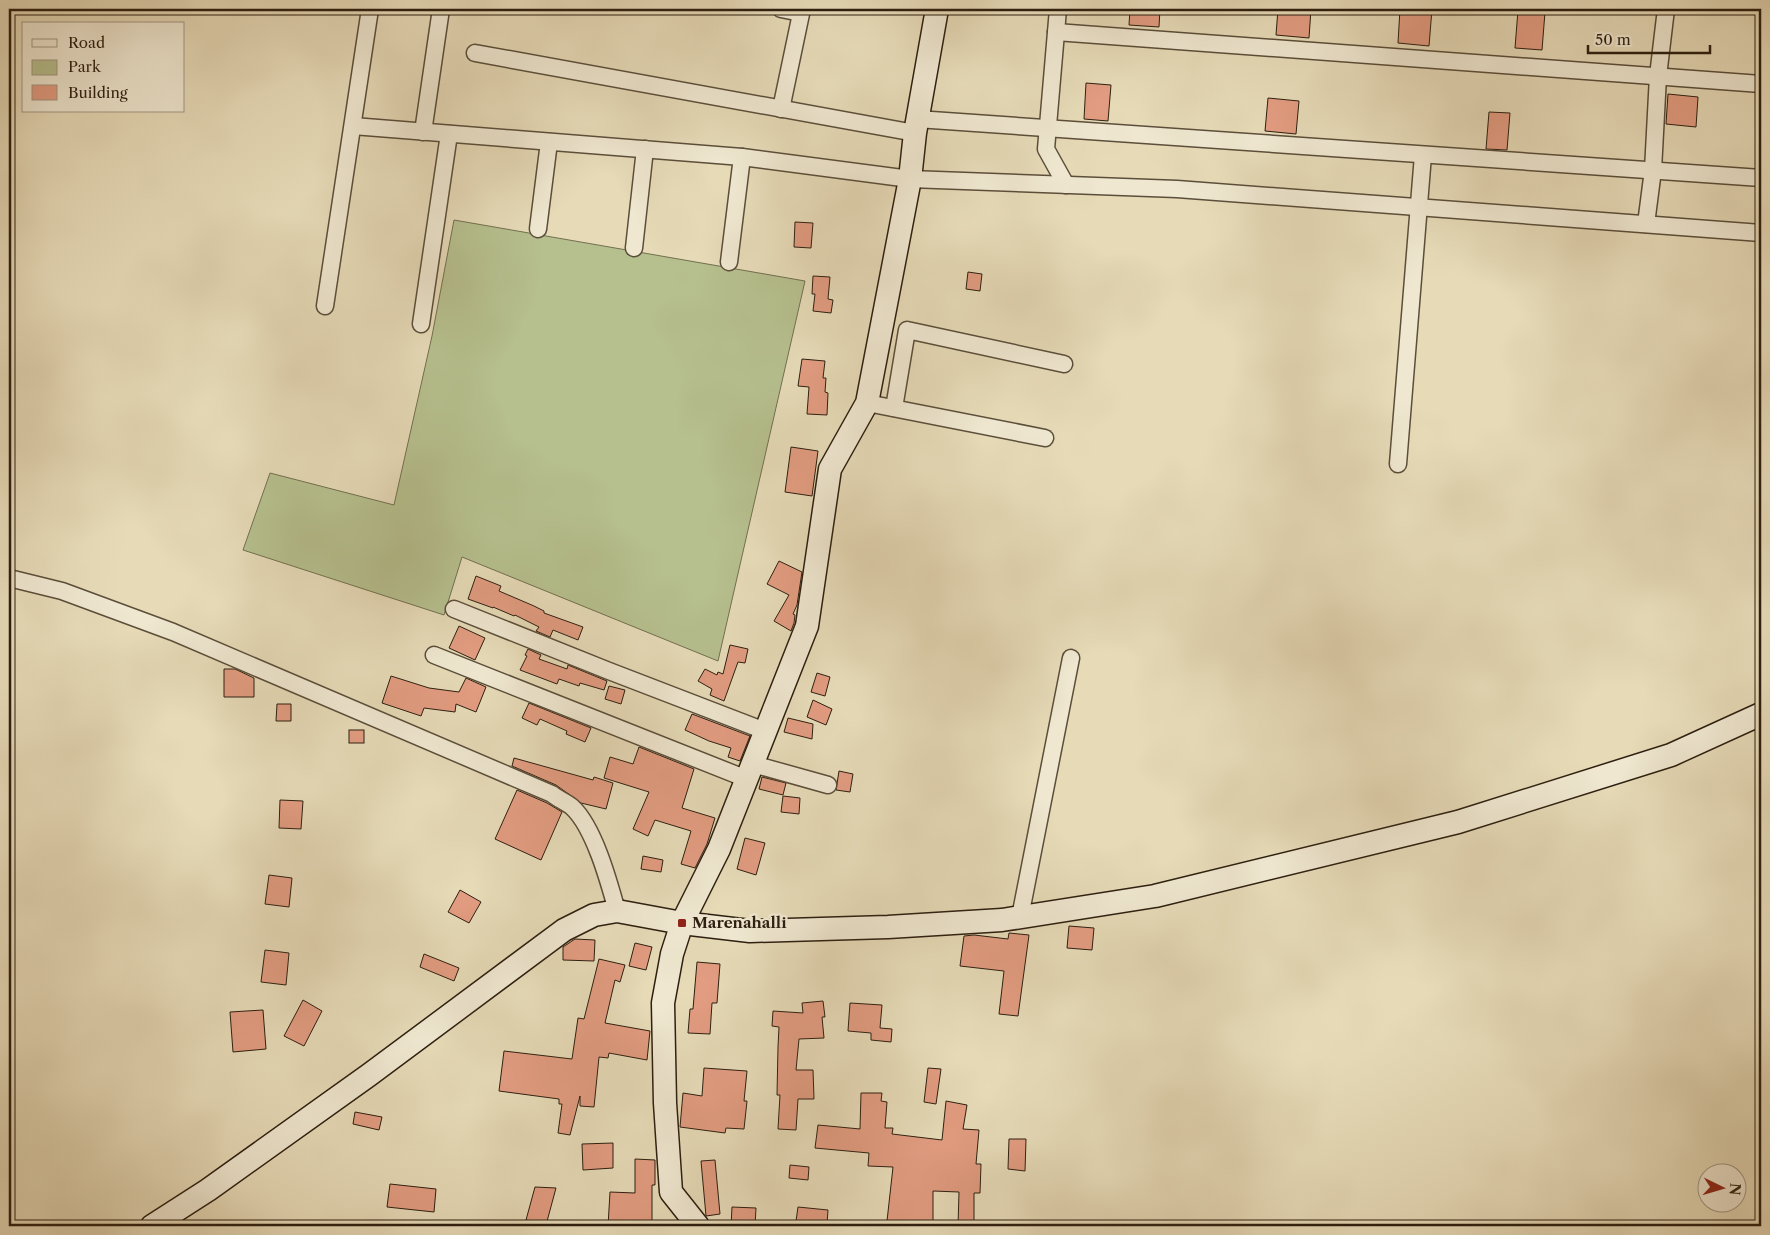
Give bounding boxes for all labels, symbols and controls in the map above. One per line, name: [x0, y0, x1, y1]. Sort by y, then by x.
legend: [22, 22, 185, 112]
scale bar: [1588, 22, 1710, 54]
text: 50 m: [1595, 30, 1631, 49]
text: Road: [68, 33, 105, 52]
text: Park: [68, 57, 102, 76]
text: Building: [68, 83, 128, 102]
place label: Marenahalli: [692, 913, 787, 932]
marker: Marenahalli: [676, 917, 688, 929]
north arrow: [1698, 1162, 1748, 1212]
text: N: [1725, 1182, 1744, 1196]

